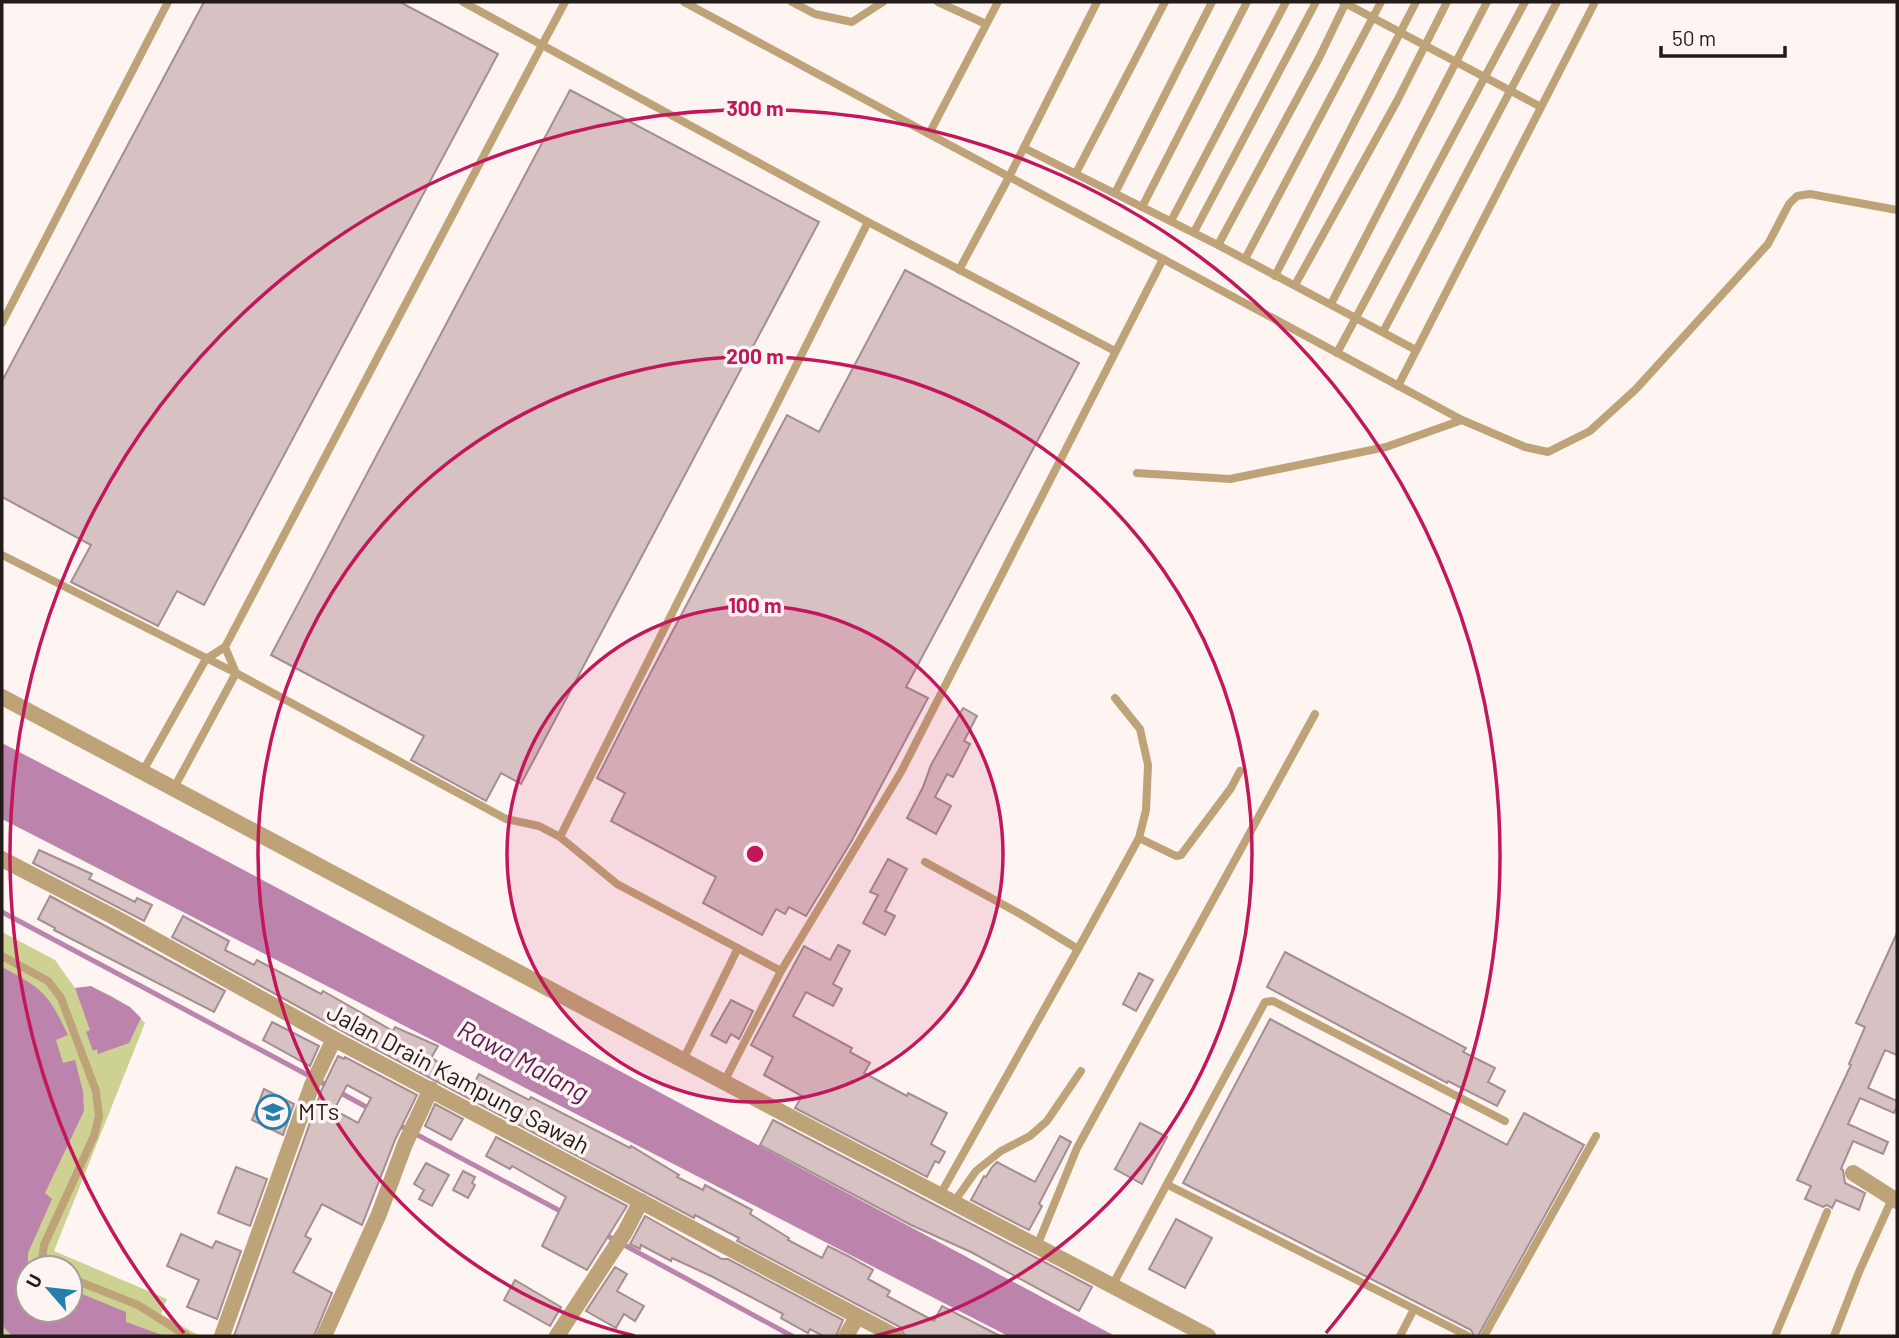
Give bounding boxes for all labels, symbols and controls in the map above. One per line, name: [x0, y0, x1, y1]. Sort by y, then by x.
scale bar: [1661, 14, 1785, 58]
text: 50 m: [1672, 25, 1716, 50]
text: 300 m: [726, 95, 784, 120]
text: 200 m: [726, 343, 784, 368]
text: 100 m: [728, 592, 782, 617]
centre of rings: [743, 842, 767, 866]
street label: Jalan Drain Kampung Sawah: [323, 996, 595, 1159]
water label: Rawa Malang: [453, 1012, 595, 1107]
school or university icon: MTs: [254, 1093, 292, 1131]
place label: MTs: [298, 1096, 339, 1125]
north arrow: [14, 1254, 84, 1324]
text: U: [21, 1270, 47, 1291]

